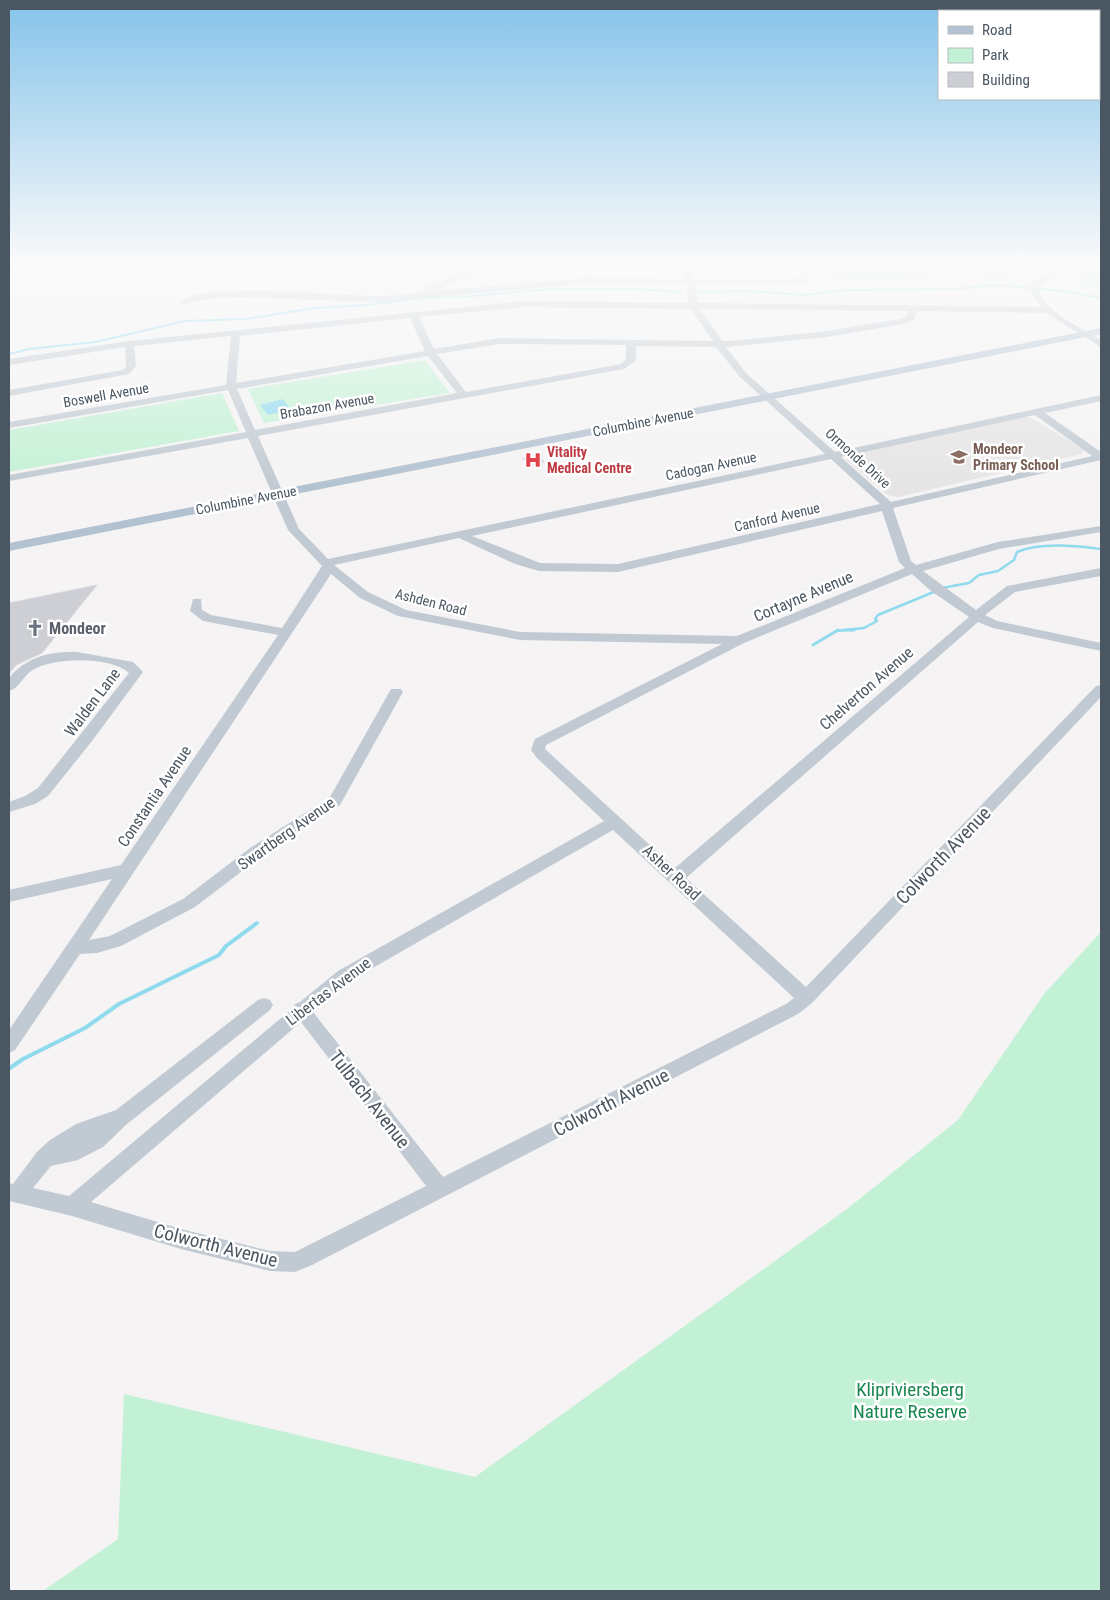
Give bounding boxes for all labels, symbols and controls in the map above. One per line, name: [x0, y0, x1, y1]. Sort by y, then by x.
legend: [938, 10, 1100, 100]
text: Road: [982, 21, 1012, 39]
text: Park: [982, 46, 1009, 64]
text: Building: [982, 71, 1030, 89]
street label: Boswell Avenue: [62, 380, 150, 410]
street label: Brabazon Avenue: [279, 390, 376, 422]
street label: Columbine Avenue: [591, 404, 695, 440]
street label: Ormonde Drive: [822, 425, 894, 492]
place label: Mondeor Primary School: [973, 441, 1059, 473]
place label: Vitality Medical Centre: [547, 444, 632, 476]
school or university icon: Mondeor Primary School: [949, 447, 969, 467]
street label: Cadogan Avenue: [664, 448, 758, 483]
hospital icon: Vitality Medical Centre: [523, 450, 543, 470]
street label: Columbine Avenue: [194, 482, 298, 518]
street label: Canford Avenue: [733, 499, 822, 535]
street label: Cortayne Avenue: [751, 567, 856, 626]
street label: Ashden Road: [394, 585, 468, 619]
church icon: Mondeor: [25, 618, 45, 638]
place label: Mondeor: [49, 619, 106, 638]
street label: Chelverton Avenue: [816, 643, 917, 734]
street label: Walden Lane: [61, 664, 124, 740]
street label: Constantia Avenue: [114, 742, 195, 851]
street label: Swartberg Avenue: [234, 793, 338, 874]
street label: Colworth Avenue: [891, 802, 996, 909]
street label: Asher Road: [639, 841, 705, 904]
street label: Libertas Avenue: [282, 953, 374, 1029]
street label: Tulbach Avenue: [324, 1046, 415, 1153]
street label: Colworth Avenue: [550, 1063, 673, 1141]
street label: Colworth Avenue: [152, 1219, 280, 1272]
park label: Klipriviersberg Nature Reserve: [853, 1378, 967, 1423]

